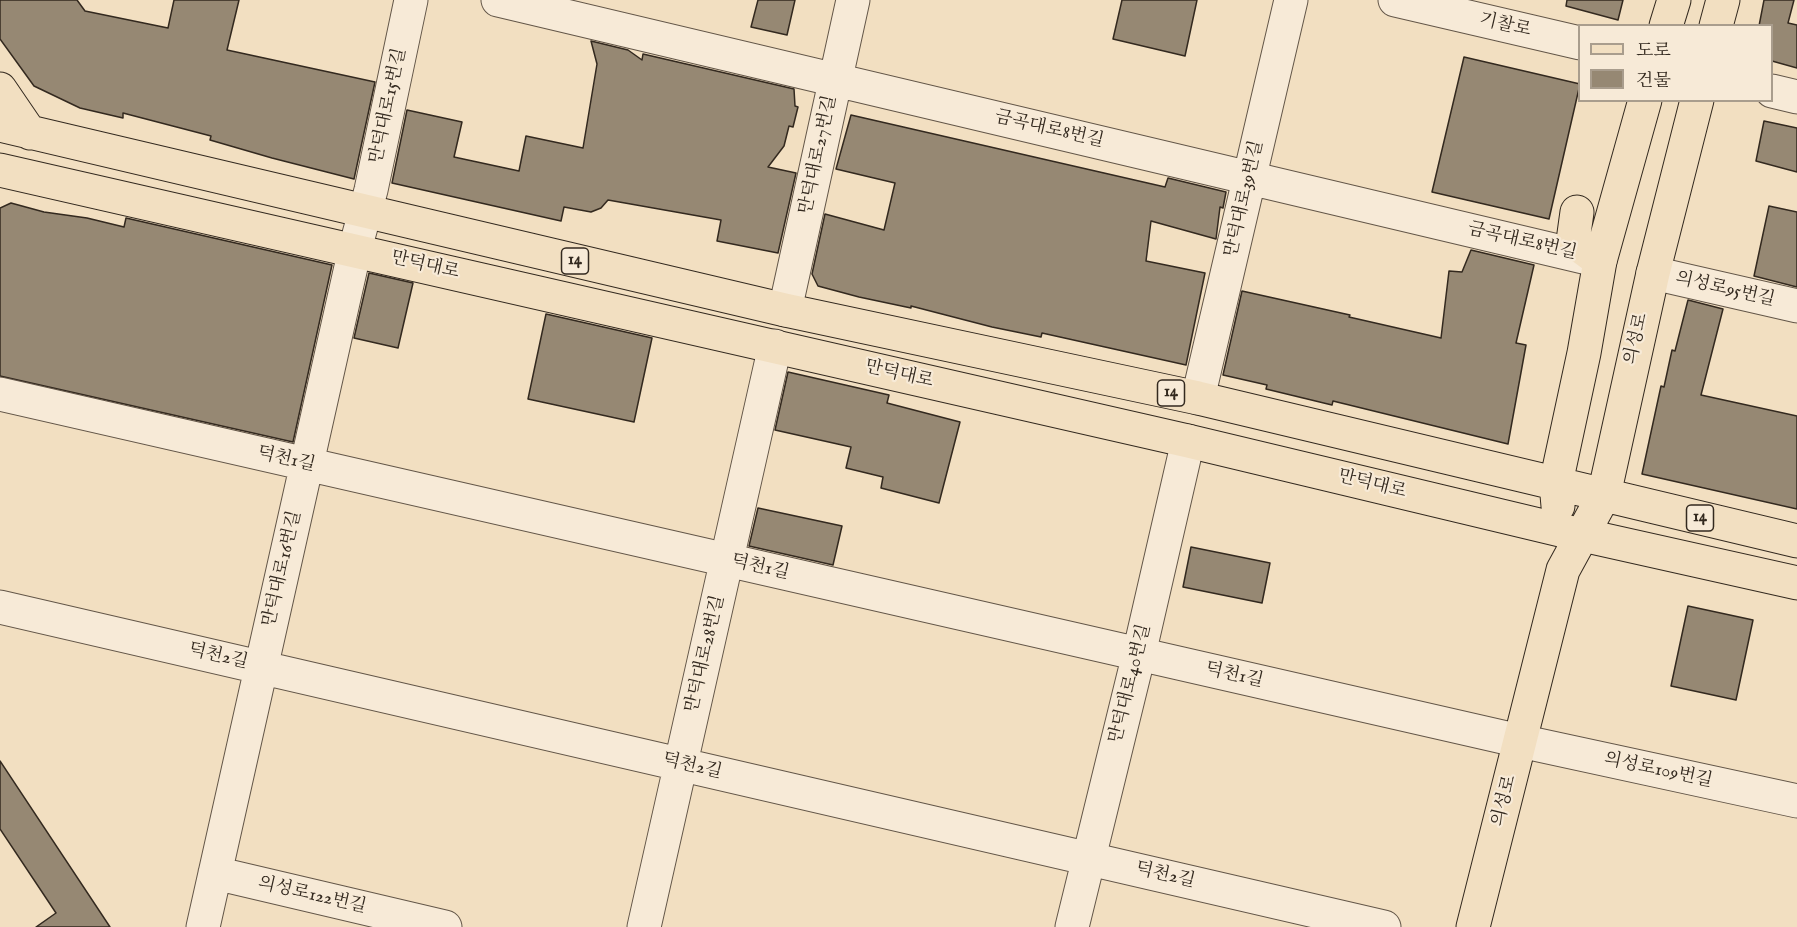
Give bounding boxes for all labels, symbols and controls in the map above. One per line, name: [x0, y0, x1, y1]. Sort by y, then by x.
street label: 기찰로: [1477, 10, 1533, 42]
legend: [1578, 24, 1773, 102]
text: 도로: [1636, 40, 1671, 63]
street label: 만덕대로15번길: [366, 46, 412, 166]
text: 건물: [1636, 70, 1671, 93]
street label: 만덕대로27번길: [796, 94, 842, 216]
street label: 금곡대로8번길: [992, 107, 1106, 153]
street label: 만덕대로39번길: [1221, 139, 1269, 259]
street label: 금곡대로8번길: [1465, 219, 1579, 265]
street label: 만덕대로: [389, 248, 461, 284]
road number: 14: [562, 248, 588, 274]
street label: 의성로95번길: [1673, 268, 1777, 312]
street label: 의성로: [1621, 311, 1653, 367]
street label: 만덕대로: [863, 357, 935, 393]
road number: 14: [1158, 380, 1184, 406]
street label: 덕천1길: [255, 443, 317, 477]
street label: 만덕대로: [1336, 466, 1408, 504]
road number: 14: [1686, 505, 1714, 531]
street label: 만덕대로16번길: [259, 509, 307, 629]
street label: 덕천1길: [729, 551, 791, 585]
street label: 만덕대로28번길: [682, 593, 730, 715]
street label: 만덕대로40번길: [1106, 622, 1156, 746]
street label: 덕천2길: [186, 640, 250, 674]
street label: 덕천1길: [1203, 659, 1265, 693]
street label: 의성로109번길: [1602, 749, 1714, 793]
street label: 덕천2길: [660, 750, 724, 784]
street label: 의성로: [1488, 773, 1522, 829]
street label: 덕천2길: [1133, 859, 1197, 893]
street label: 의성로122번길: [256, 873, 368, 919]

